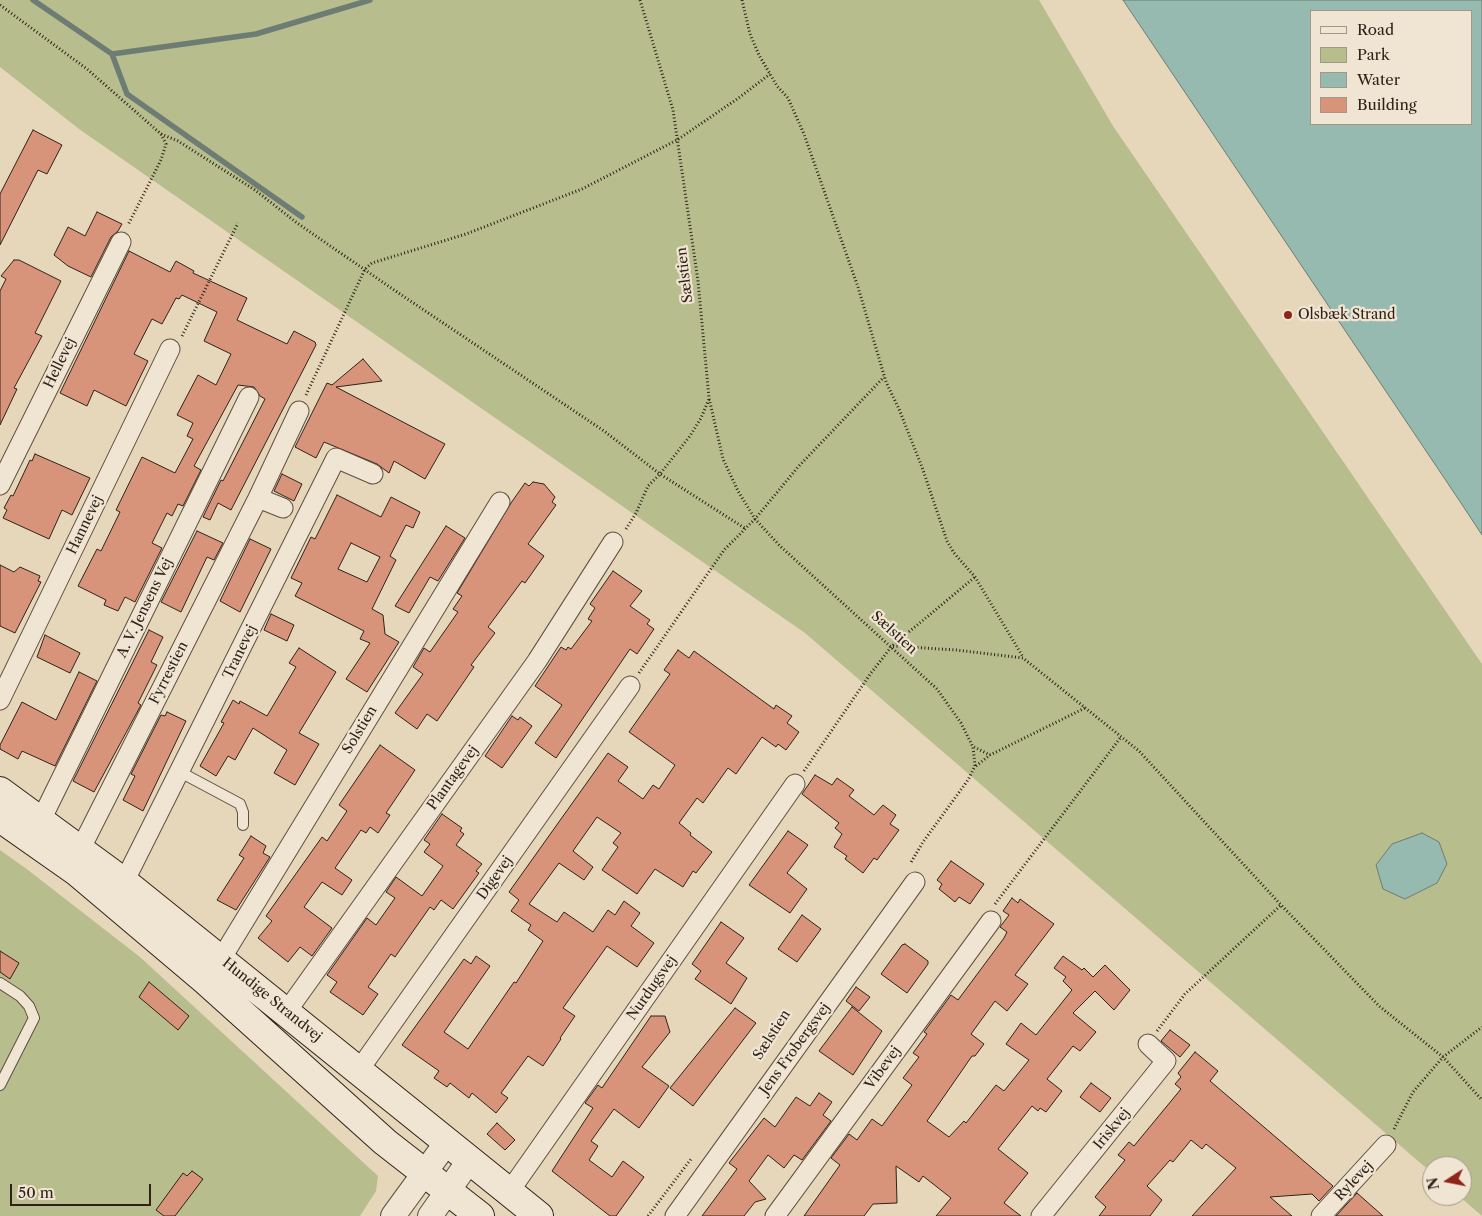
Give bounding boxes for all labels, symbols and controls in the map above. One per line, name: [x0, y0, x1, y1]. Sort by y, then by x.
legend: [1310, 10, 1472, 125]
text: Road: [1357, 20, 1394, 39]
text: Park: [1357, 45, 1390, 64]
text: Water: [1357, 70, 1400, 89]
text: Building: [1357, 95, 1417, 114]
street label: Sælstien: [673, 246, 697, 304]
place label: Olsbæk Strand: [1298, 307, 1396, 323]
marker: Olsbæk Strand: [1282, 309, 1294, 321]
street label: Hellevej: [41, 335, 79, 391]
street label: Hannevej: [64, 493, 106, 557]
street label: A. V. Jensens Vej: [114, 555, 176, 661]
street label: Sælstien: [868, 608, 920, 658]
street label: Tranevej: [220, 622, 260, 682]
street label: Fyrrestien: [146, 639, 192, 707]
street label: Solstien: [339, 703, 381, 757]
street label: Plantagevej: [424, 742, 482, 814]
street label: Digevej: [474, 853, 516, 903]
street label: Nurdugsvej: [624, 952, 680, 1024]
street label: Hundige Strandvej: [219, 955, 325, 1045]
street label: Jens Frobergsvej: [756, 1000, 834, 1098]
street label: Sælstien: [750, 1007, 794, 1063]
street label: Vibevej: [862, 1043, 904, 1093]
street label: Iriskvej: [1090, 1105, 1134, 1153]
north arrow: [1422, 1156, 1472, 1206]
street label: Rylevej: [1331, 1158, 1377, 1204]
scale bar: [12, 1174, 154, 1206]
text: N: [1423, 1176, 1443, 1191]
text: 50 m: [18, 1183, 54, 1202]

